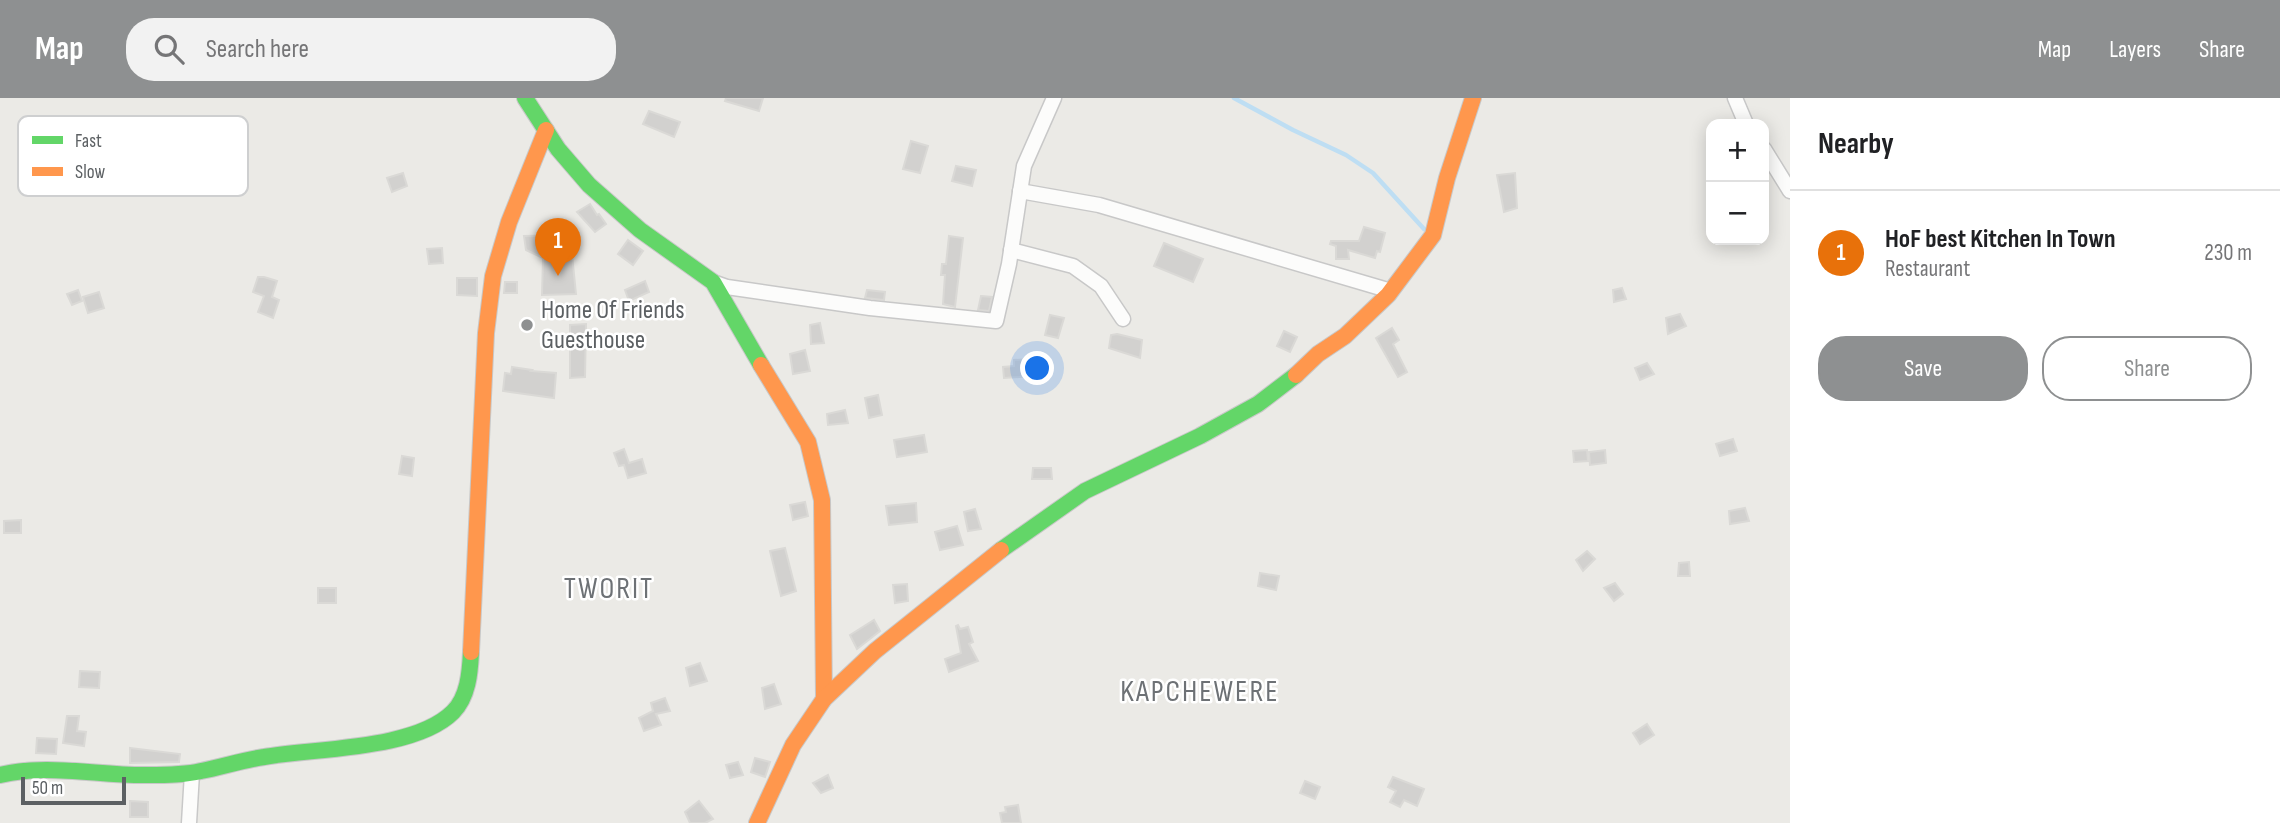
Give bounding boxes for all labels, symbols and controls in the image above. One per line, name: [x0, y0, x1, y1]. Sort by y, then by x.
search box: [126, 18, 616, 81]
text: Map: [35, 29, 84, 69]
icon: search: [150, 30, 188, 68]
text: Search here: [206, 34, 309, 65]
text: Map: [2038, 35, 2071, 64]
text: Layers: [2109, 35, 2161, 64]
text: Share: [2199, 35, 2245, 64]
legend: [18, 116, 248, 196]
map controls: [1706, 119, 1769, 245]
button: +: [1706, 119, 1769, 182]
text: Nearby: [1818, 126, 1894, 162]
text: Fast: [75, 130, 102, 153]
text: Slow: [75, 161, 105, 184]
button: −: [1706, 182, 1769, 245]
pin: 1: [535, 218, 581, 276]
text: HoF best Kitchen In Town: [1885, 224, 2116, 255]
text: 1: [1836, 239, 1846, 267]
text: 230 m: [2204, 239, 2252, 267]
text: Restaurant: [1885, 255, 1970, 283]
place label: Home Of Friends Guesthouse: [541, 295, 685, 356]
marker: Home Of Friends Guesthouse: [519, 317, 535, 333]
button: Save: [1818, 336, 2028, 401]
button: Share: [2042, 336, 2252, 401]
your location: [1020, 351, 1054, 385]
district label: TWORIT: [564, 571, 654, 607]
district label: KAPCHEWERE: [1120, 674, 1280, 710]
scale bar: [21, 774, 126, 806]
text: 50 m: [32, 777, 63, 800]

